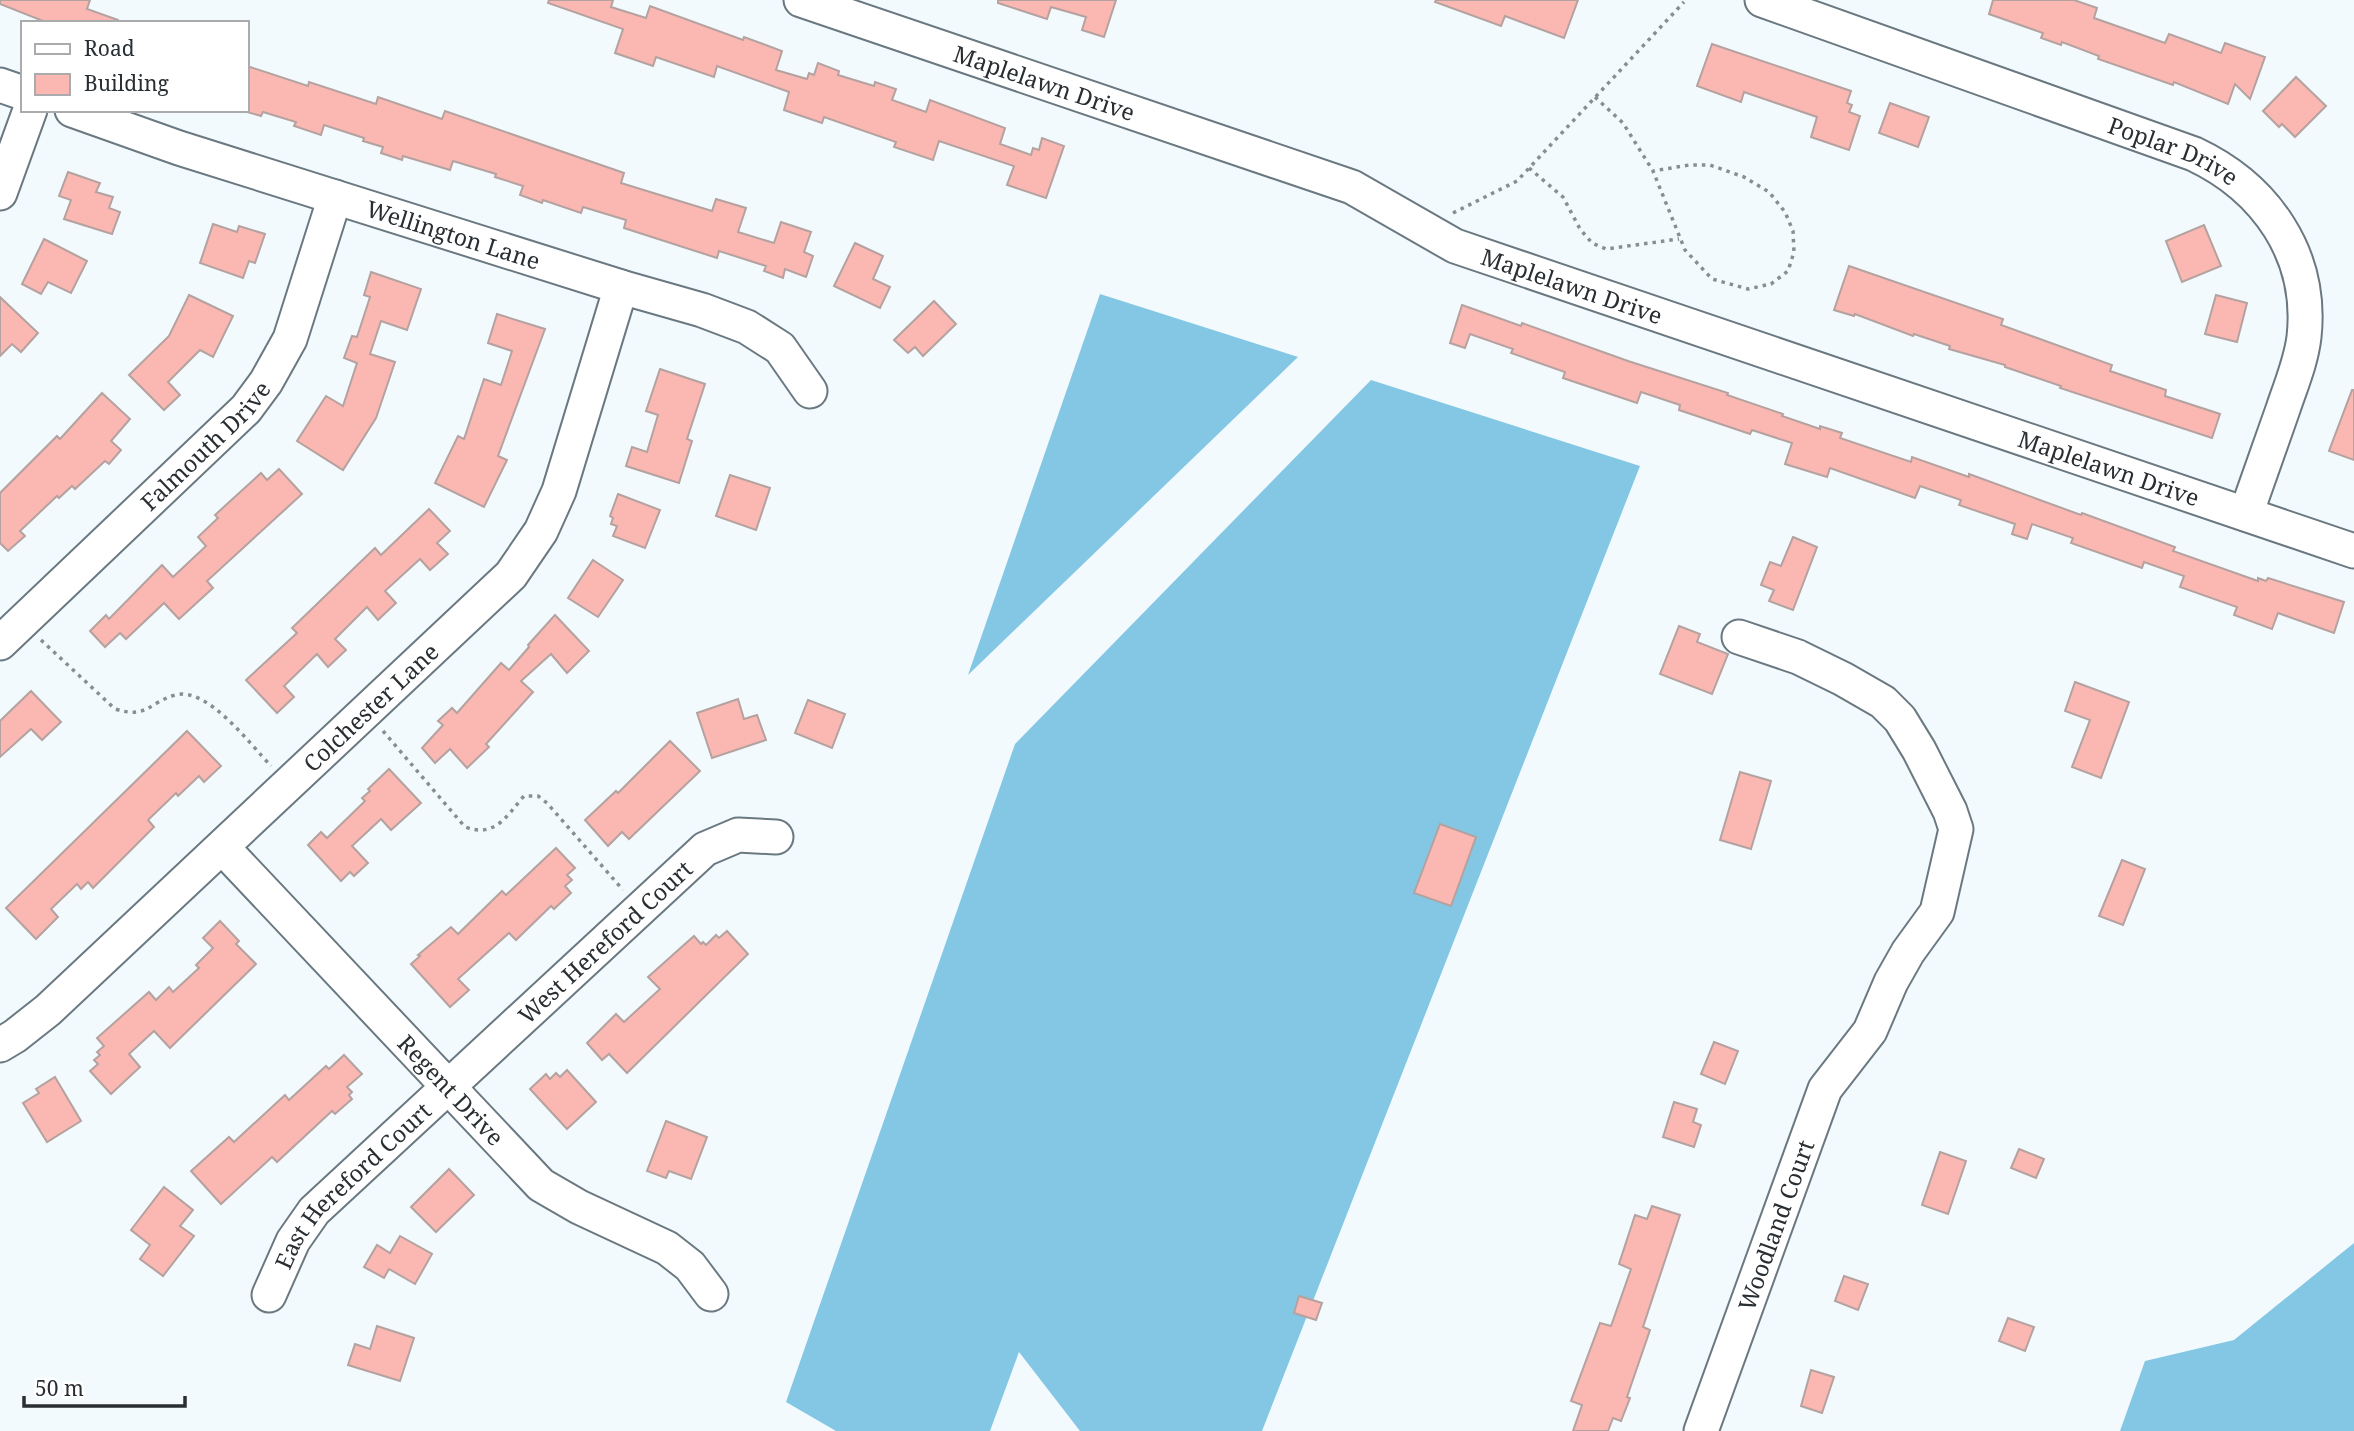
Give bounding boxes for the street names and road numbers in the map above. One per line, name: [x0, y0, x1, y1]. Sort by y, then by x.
street label: Maplelawn Drive: [950, 37, 1139, 128]
street label: Poplar Drive: [2104, 109, 2245, 192]
street label: Wellington Lane: [362, 192, 544, 277]
street label: Maplelawn Drive: [1477, 240, 1667, 331]
street label: Falmouth Drive: [133, 374, 278, 517]
street label: Maplelawn Drive: [2014, 422, 2204, 513]
street label: Colchester Lane: [296, 635, 445, 779]
street label: West Hereford Court: [511, 853, 699, 1031]
street label: Regent Drive: [391, 1027, 511, 1152]
street label: East Hereford Court: [267, 1095, 438, 1274]
street label: Woodland Court: [1730, 1135, 1821, 1315]

